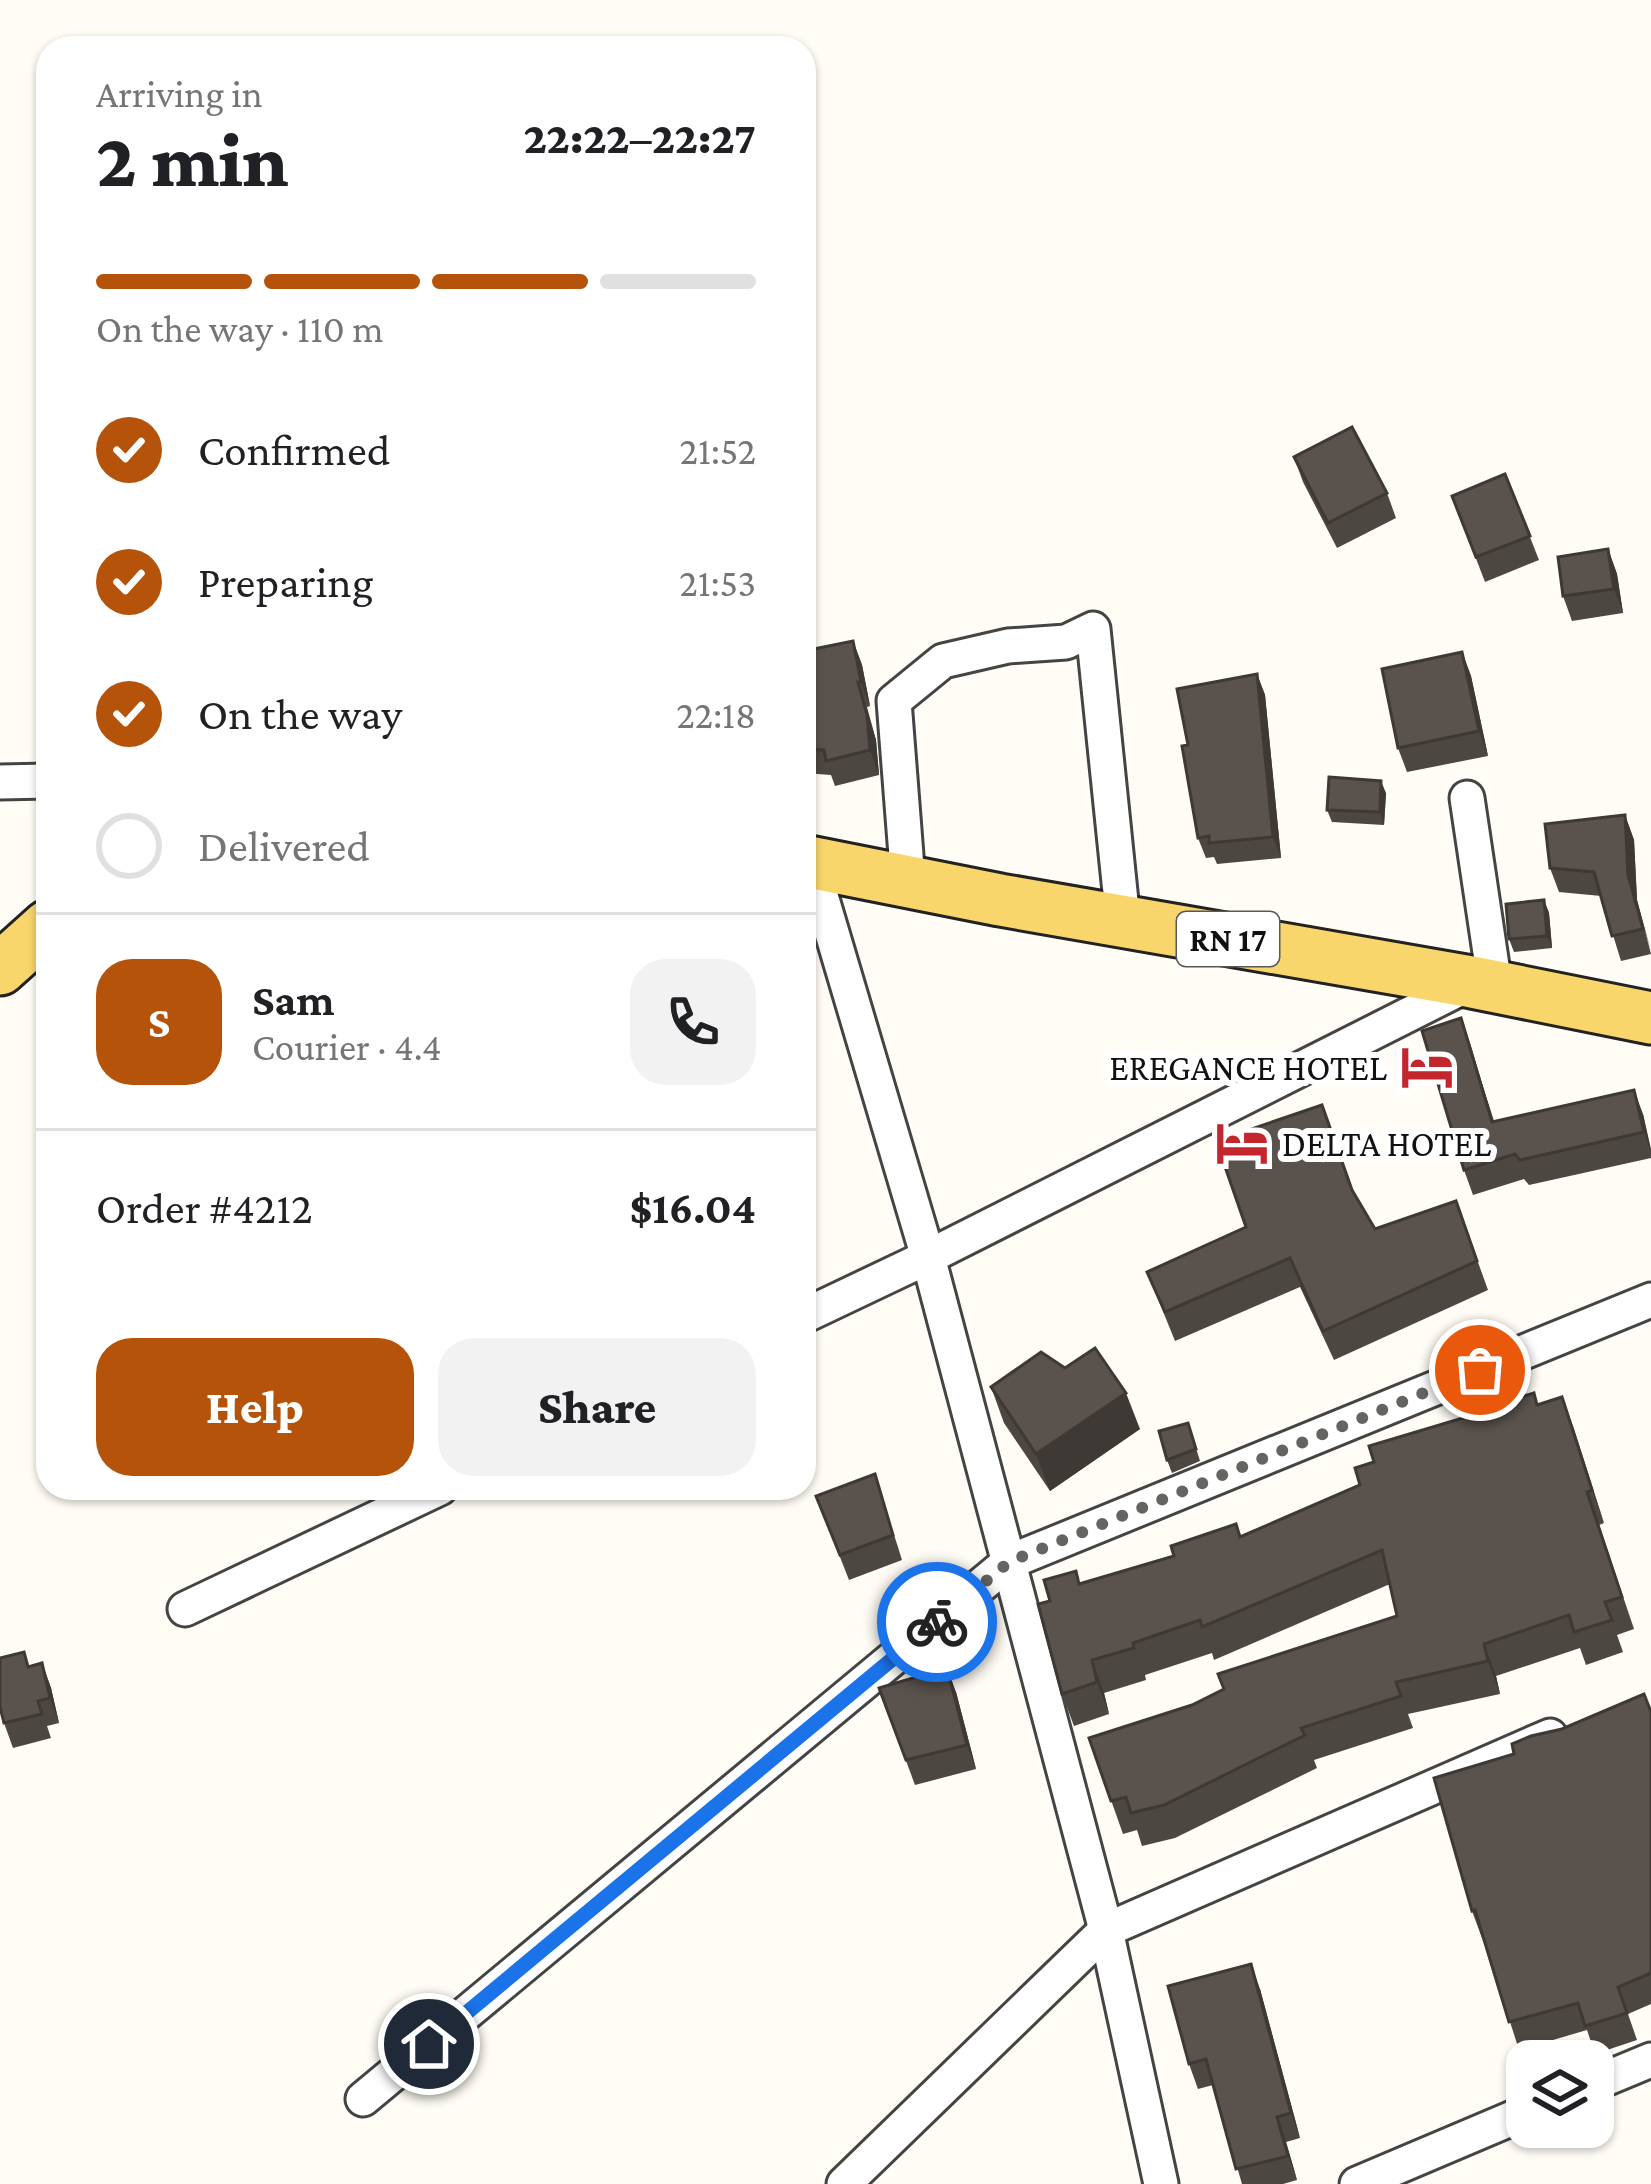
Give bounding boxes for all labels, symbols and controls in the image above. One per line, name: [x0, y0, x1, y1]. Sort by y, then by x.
text: Arriving in: [96, 72, 263, 115]
text: 22:22–22:27: [524, 113, 756, 163]
text: 2 min: [96, 116, 289, 203]
text: On the way · 110 m: [96, 307, 384, 350]
icon: check: [96, 417, 162, 483]
text: Confirmed: [198, 425, 390, 475]
text: 21:52: [680, 429, 756, 472]
icon: check: [96, 549, 162, 615]
text: Preparing: [198, 557, 374, 607]
text: 21:53: [679, 561, 756, 604]
icon: check: [96, 681, 162, 747]
text: On the way: [198, 689, 402, 739]
text: 22:18: [676, 693, 756, 736]
text: Delivered: [198, 821, 370, 871]
road number: RN 17: [1177, 912, 1279, 966]
button: phone: [630, 959, 756, 1085]
text: Sam: [252, 975, 335, 1025]
text: S: [148, 997, 170, 1047]
text: Courier · 4.4: [252, 1025, 442, 1068]
hotel icon: EREGANCE HOTEL: [1398, 1038, 1456, 1096]
place label: EREGANCE HOTEL: [1109, 1048, 1387, 1088]
hotel icon: DELTA HOTEL: [1213, 1114, 1271, 1172]
place label: DELTA HOTEL: [1282, 1124, 1491, 1164]
text: Order #4212: [96, 1183, 313, 1233]
text: $16.04: [630, 1183, 756, 1233]
pin: [1429, 1319, 1531, 1421]
icon: bag: [1447, 1337, 1513, 1403]
button: Help: [96, 1338, 414, 1476]
button: Share: [438, 1338, 756, 1476]
courier: [877, 1562, 997, 1682]
icon: bike: [904, 1589, 970, 1655]
pin: [378, 1993, 480, 2095]
icon: home: [396, 2011, 462, 2077]
map controls: [1506, 2040, 1614, 2148]
button: layers: [1506, 2040, 1614, 2148]

